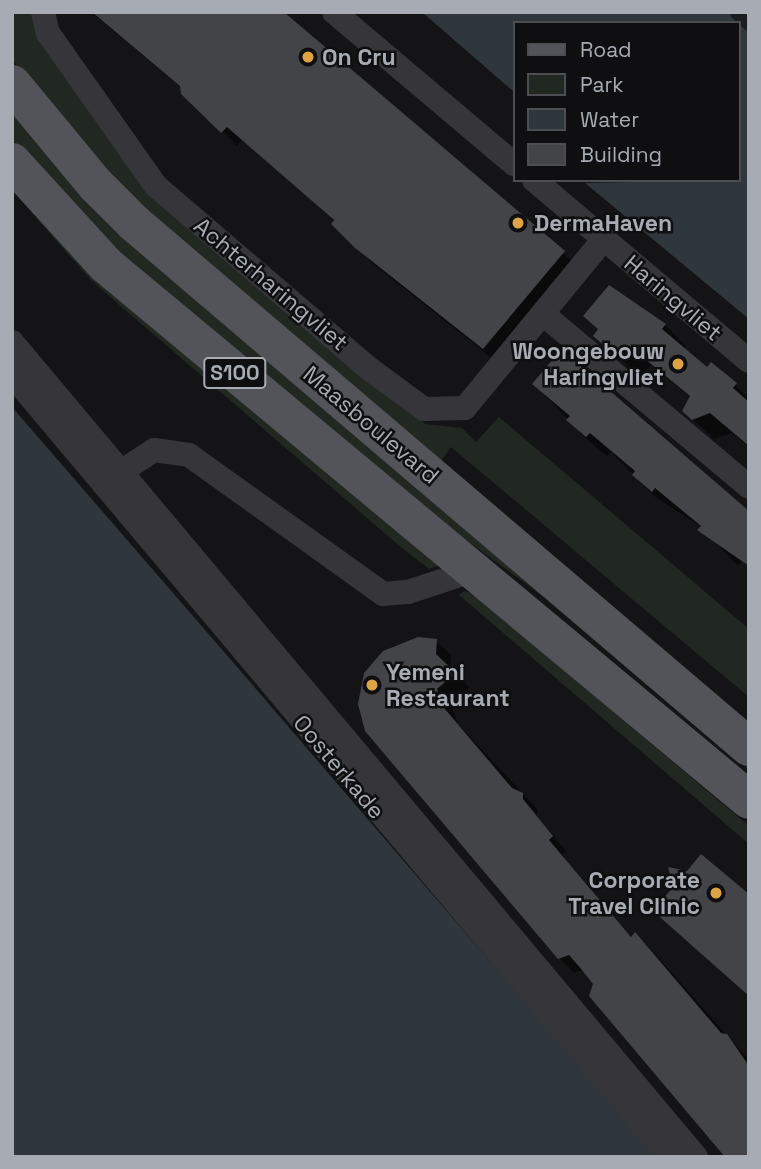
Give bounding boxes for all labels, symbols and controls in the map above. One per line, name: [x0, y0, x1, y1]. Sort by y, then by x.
legend: [512, 21, 740, 182]
text: Road: [580, 36, 632, 63]
place label: On Cru: [322, 43, 396, 71]
marker: On Cru: [300, 49, 316, 65]
text: Park: [580, 71, 624, 98]
text: Water: [580, 106, 639, 133]
text: Building: [580, 141, 662, 168]
place label: DermaHaven: [534, 209, 672, 237]
street label: Achterharingvliet: [188, 212, 354, 356]
marker: DermaHaven: [508, 213, 528, 233]
street label: Haringvliet: [619, 249, 727, 347]
place label: Woongebouw Haringvliet: [512, 337, 664, 391]
road number: S100: [202, 356, 268, 390]
marker: Woongebouw Haringvliet: [670, 356, 686, 372]
street label: Maasboulevard: [298, 360, 444, 490]
place label: Yemeni Restaurant: [386, 658, 510, 712]
marker: Yemeni Restaurant: [364, 677, 380, 693]
street label: Oosterkade: [287, 709, 391, 825]
place label: Corporate Travel Clinic: [568, 866, 700, 920]
marker: Corporate Travel Clinic: [706, 883, 726, 903]

